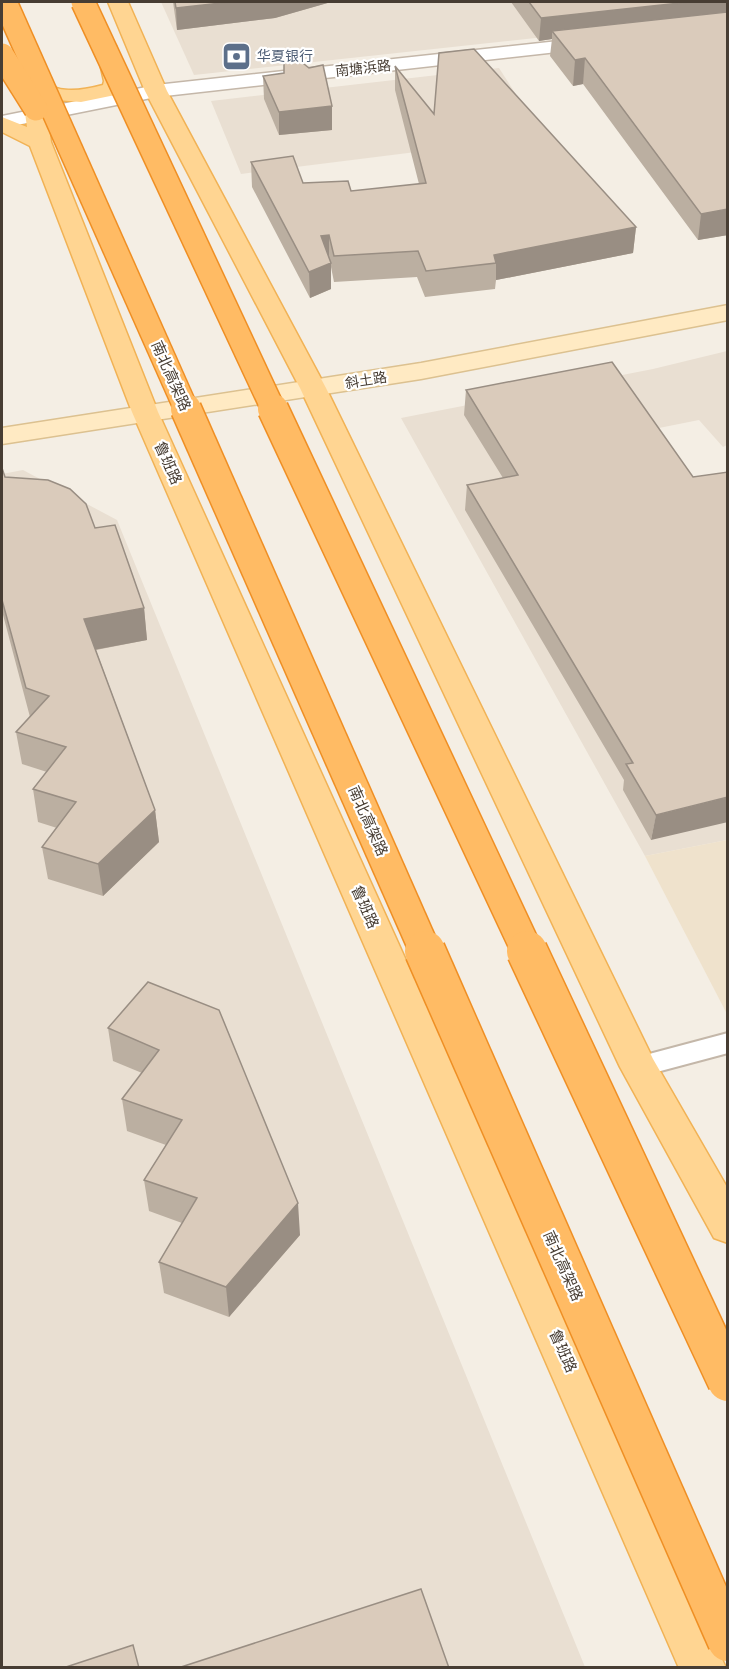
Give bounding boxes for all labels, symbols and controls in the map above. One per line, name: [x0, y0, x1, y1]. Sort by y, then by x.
bank icon: 华夏银行: [220, 40, 252, 72]
place label: 华夏银行: [257, 48, 313, 64]
street label: 南塘浜路: [334, 57, 392, 79]
street label: 南北高架路: [148, 338, 194, 414]
street label: 斜土路: [344, 369, 388, 391]
street label: 鲁班路: [151, 439, 185, 487]
street label: 南北高架路: [345, 783, 391, 859]
street label: 鲁班路: [348, 883, 382, 931]
street label: 南北高架路: [540, 1228, 586, 1304]
street label: 鲁班路: [546, 1327, 580, 1375]

